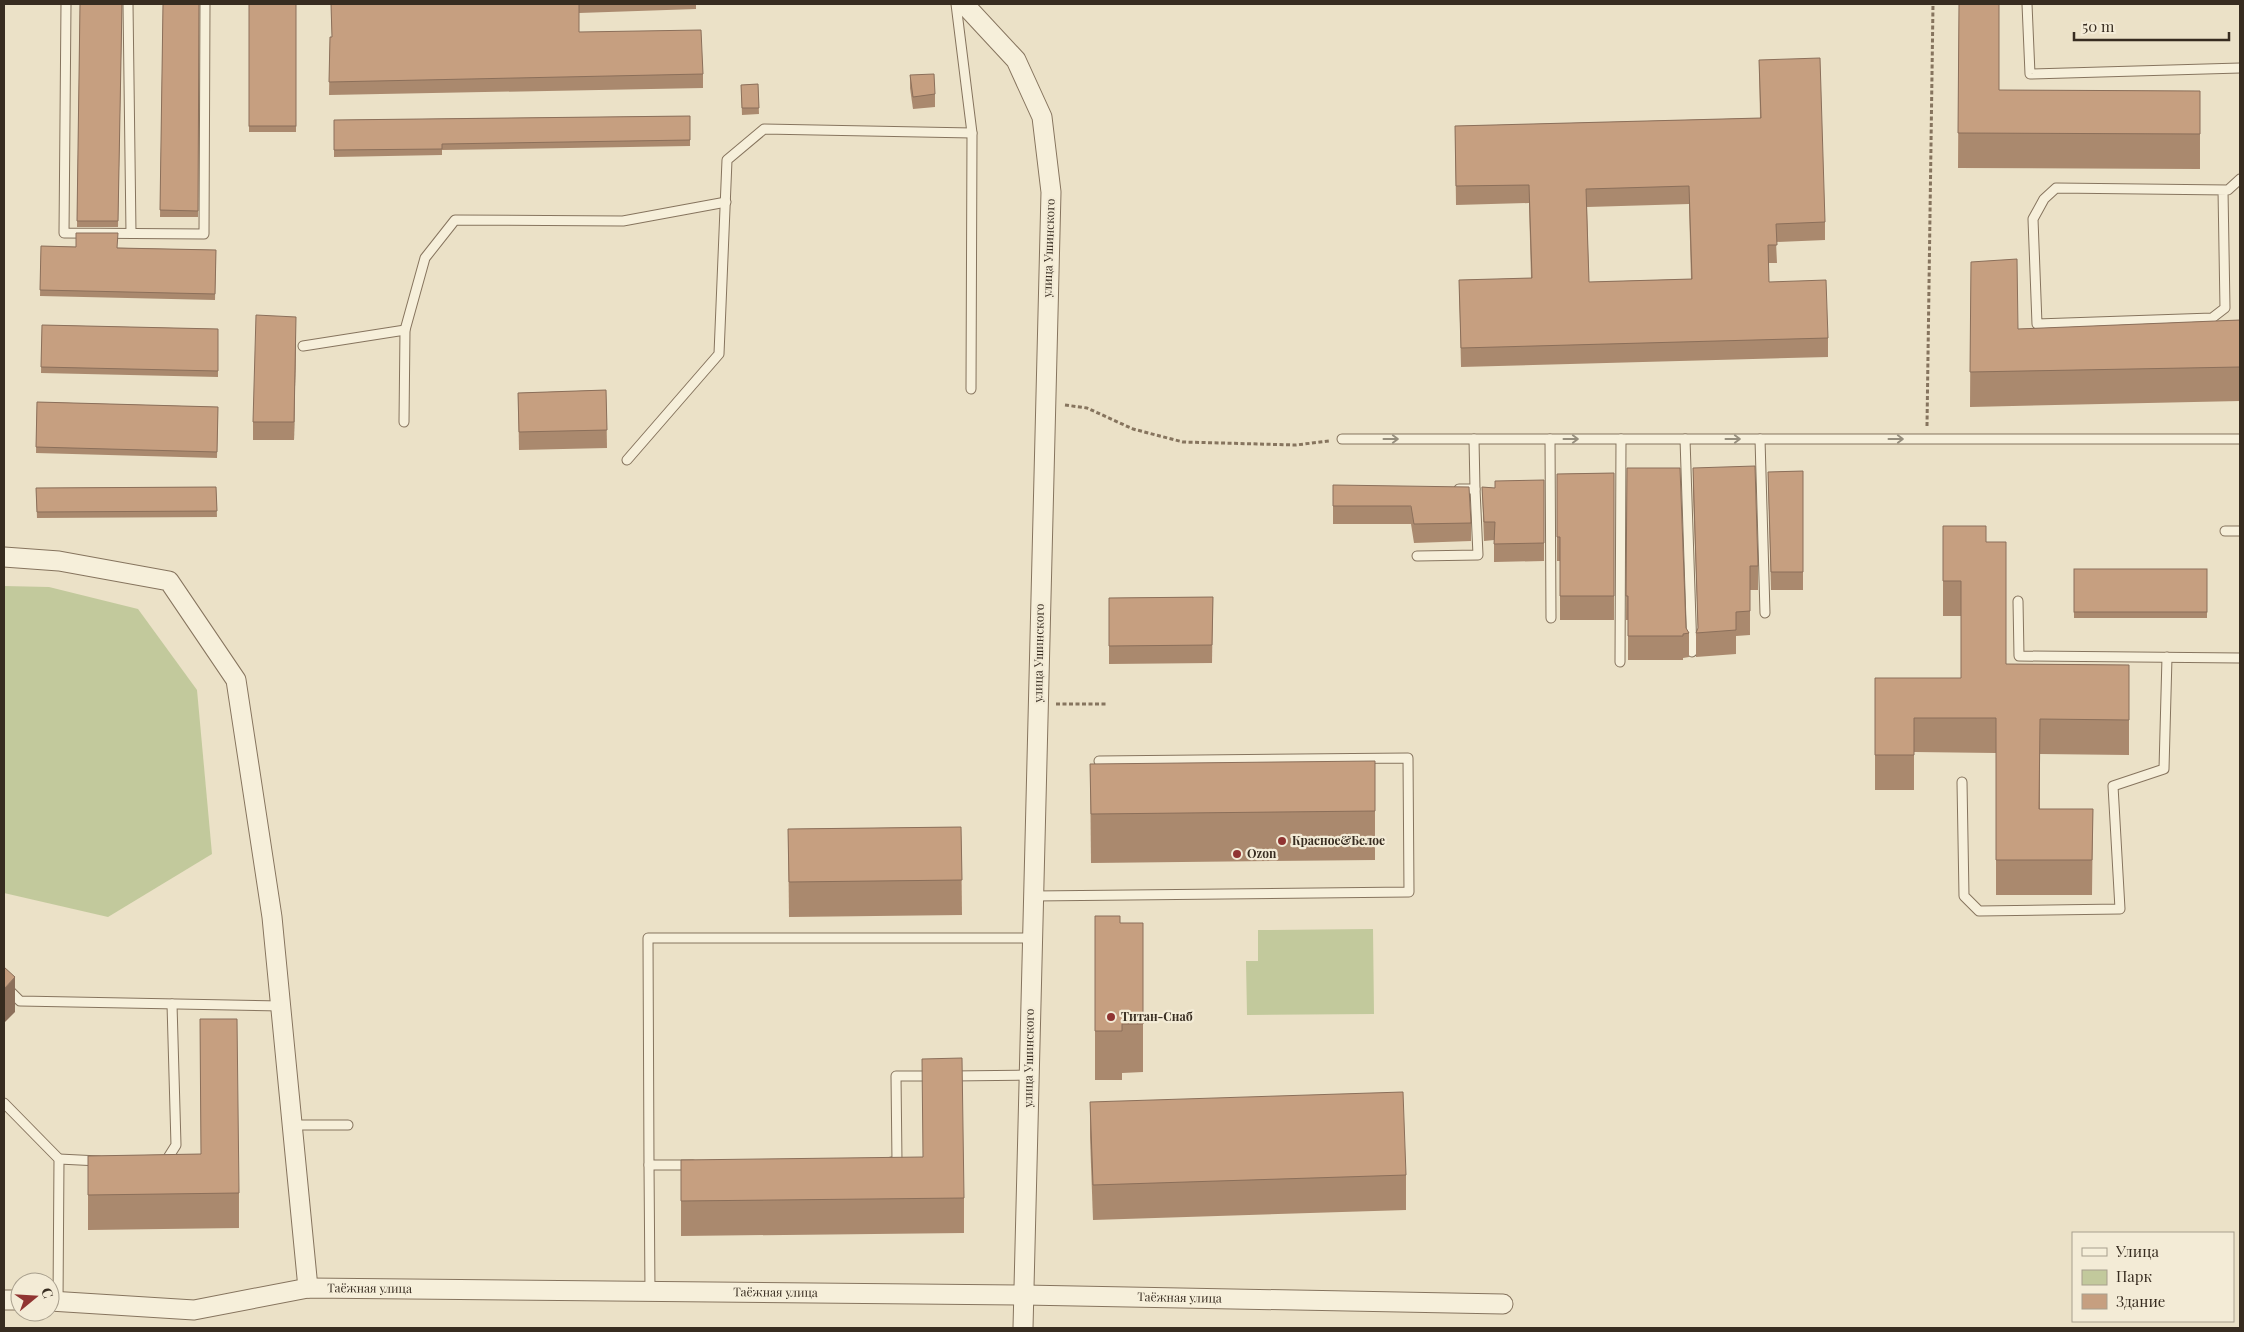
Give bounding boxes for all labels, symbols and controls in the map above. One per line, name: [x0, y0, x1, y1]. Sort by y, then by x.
scale bar: [2074, 10, 2229, 42]
text: 50 m: [2082, 16, 2115, 36]
street label: улица Ушинского: [1038, 198, 1058, 299]
one-way arrow: [1382, 434, 1398, 444]
one-way arrow: [1562, 434, 1578, 444]
one-way arrow: [1724, 434, 1741, 444]
one-way arrow: [1887, 434, 1903, 444]
street label: улица Ушинского: [1029, 603, 1047, 704]
place label: Красное&Белое: [1292, 832, 1385, 848]
marker: Красное&Белое: [1276, 835, 1288, 847]
place label: Ozon: [1247, 845, 1277, 861]
marker: Ozon: [1231, 848, 1243, 860]
street label: улица Ушинского: [1019, 1008, 1037, 1109]
place label: Титан-Снаб: [1121, 1008, 1193, 1024]
marker: Титан-Снаб: [1105, 1011, 1117, 1023]
legend: [2072, 1232, 2234, 1322]
text: Улица: [2115, 1241, 2159, 1261]
text: Парк: [2116, 1266, 2152, 1286]
north arrow: [10, 1272, 60, 1322]
street label: Таёжная улица: [327, 1279, 412, 1296]
street label: Таёжная улица: [733, 1283, 818, 1300]
text: С: [37, 1285, 58, 1301]
street label: Таёжная улица: [1137, 1288, 1222, 1306]
text: Здание: [2116, 1291, 2165, 1311]

